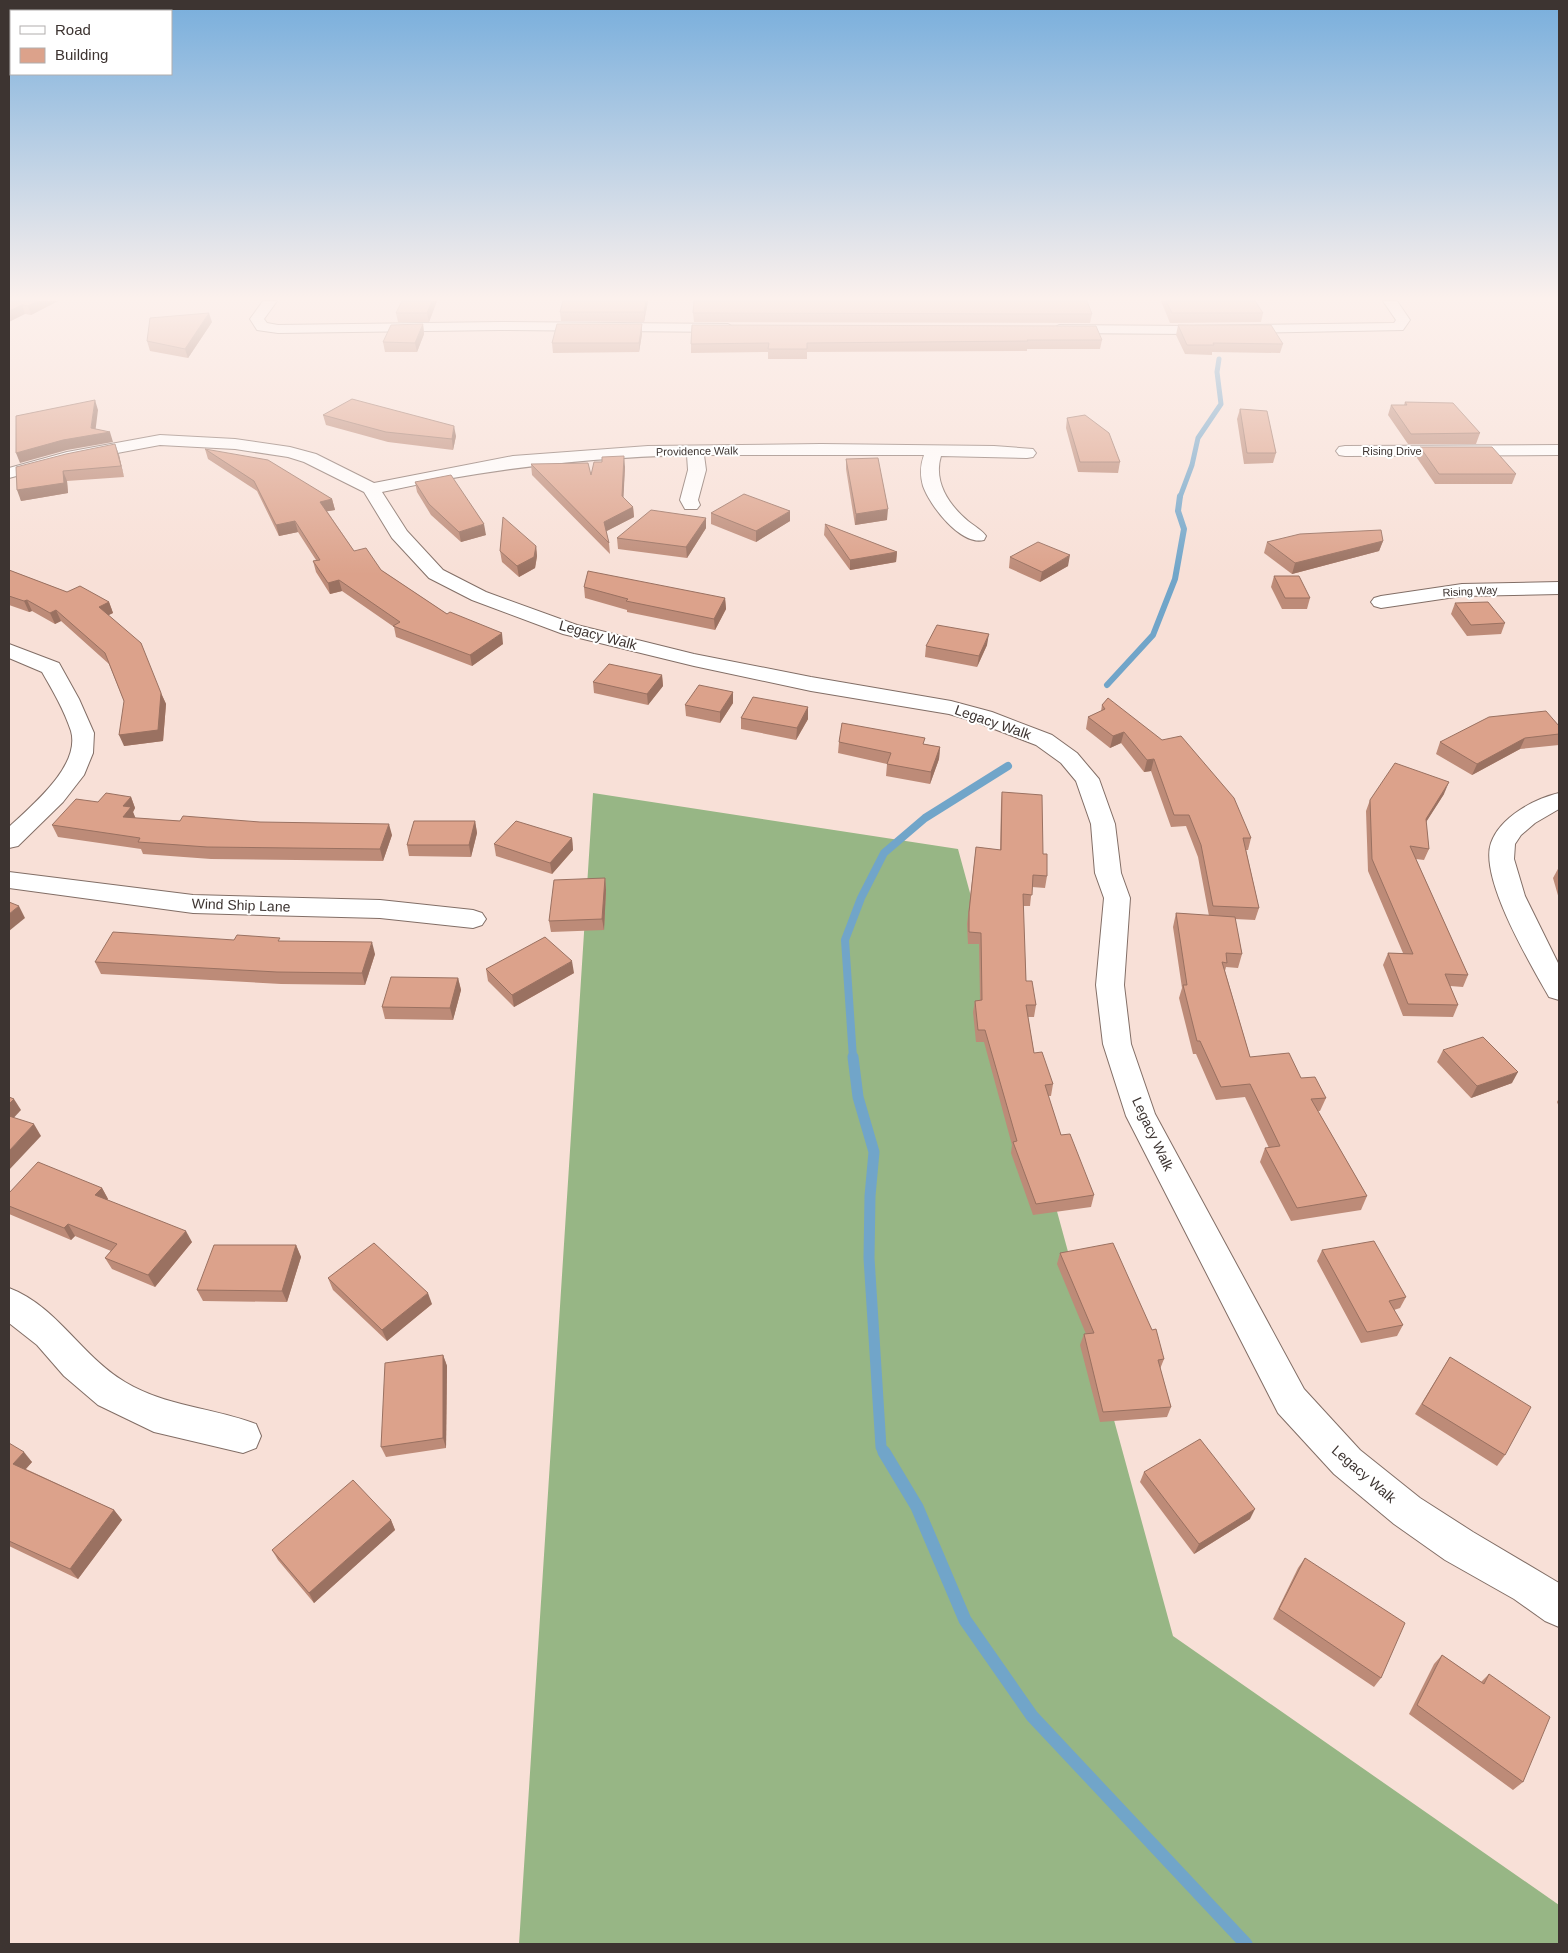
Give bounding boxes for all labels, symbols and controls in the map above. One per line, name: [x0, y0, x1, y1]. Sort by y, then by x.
legend: [10, 10, 172, 75]
text: Road: [55, 21, 91, 38]
text: Building: [55, 46, 108, 63]
street label: Providence Walk: [656, 444, 739, 458]
street label: Rising Drive: [1362, 445, 1422, 457]
street label: Rising Way: [1442, 584, 1498, 598]
street label: Legacy Walk: [557, 617, 639, 653]
street label: Legacy Walk: [953, 701, 1034, 743]
street label: Wind Ship Lane: [191, 895, 291, 915]
street label: Legacy Walk: [1129, 1095, 1177, 1174]
street label: Legacy Walk: [1329, 1442, 1400, 1507]

